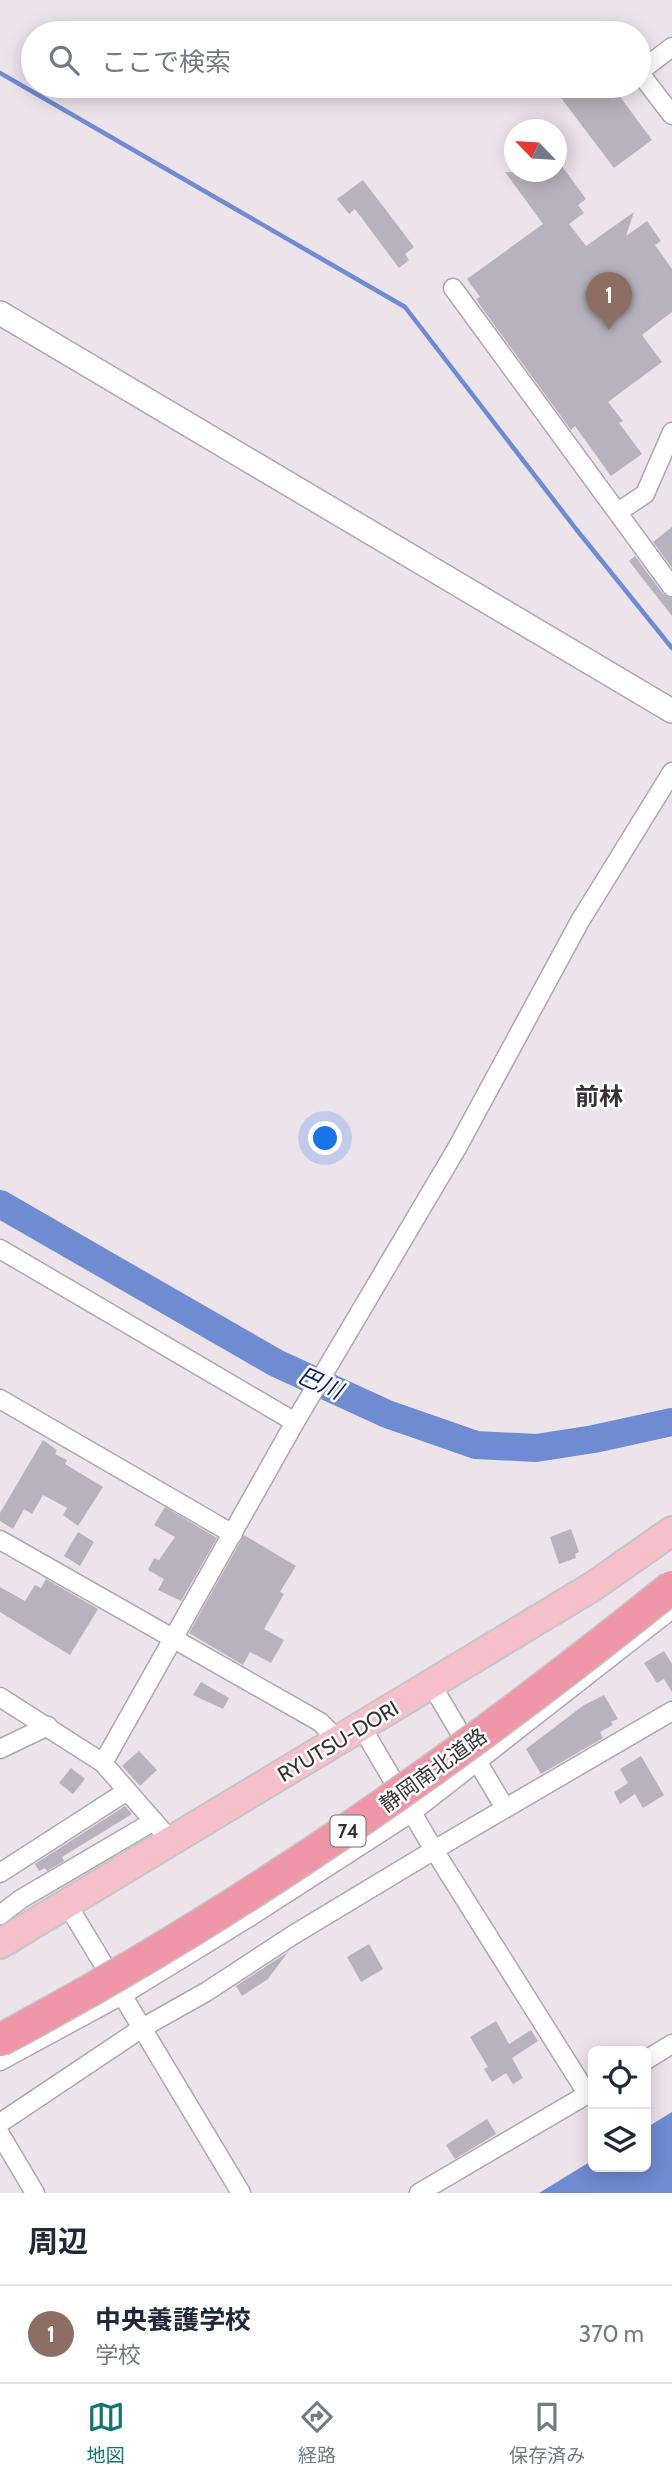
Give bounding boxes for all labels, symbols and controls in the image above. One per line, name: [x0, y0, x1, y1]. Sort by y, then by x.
search box: [21, 21, 651, 98]
icon: search: [45, 41, 83, 79]
text: ここで検索: [101, 46, 231, 78]
north arrow: [504, 119, 567, 182]
pin: 1: [586, 272, 632, 330]
district label: 前林: [575, 1082, 623, 1111]
your location: [308, 1121, 342, 1155]
water label: 巴川: [293, 1361, 349, 1406]
street label: RYUTSU-DORI: [273, 1695, 403, 1787]
street label: 静岡南北道路: [375, 1723, 491, 1817]
road number: 74: [330, 1815, 366, 1846]
map controls: [588, 2046, 651, 2172]
button: locate: [588, 2046, 651, 2109]
button: layers: [588, 2109, 651, 2172]
text: 周辺: [28, 2223, 88, 2260]
text: 中央養護学校: [95, 2304, 251, 2336]
text: 1: [47, 2320, 55, 2348]
text: 370 m: [579, 2320, 644, 2348]
text: 学校: [95, 2341, 141, 2369]
tab: 地図: [87, 2398, 125, 2467]
tab: 経路: [298, 2398, 336, 2467]
tab: 保存済み: [509, 2398, 585, 2467]

